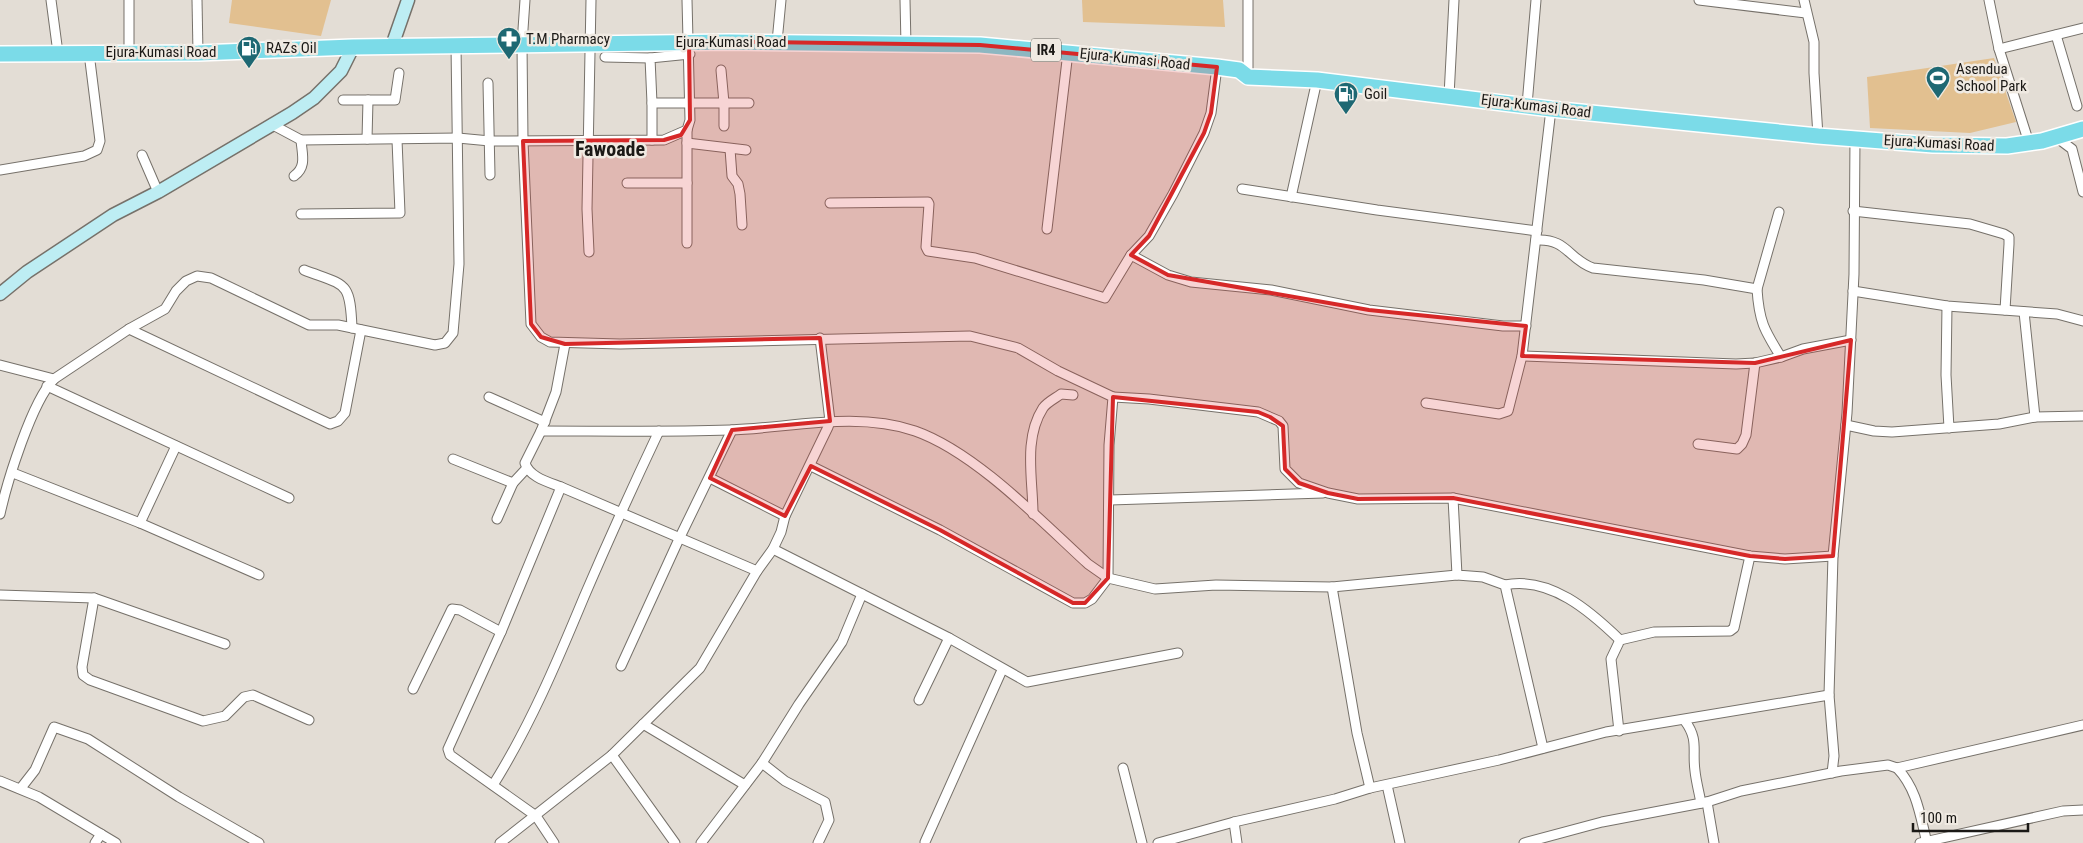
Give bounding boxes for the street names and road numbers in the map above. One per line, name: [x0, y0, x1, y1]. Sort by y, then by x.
street label: Ejura-Kumasi Road: [676, 33, 786, 51]
road number: IR4: [1031, 38, 1061, 62]
street label: Ejura-Kumasi Road: [106, 43, 216, 61]
street label: Ejura-Kumasi Road: [1079, 44, 1191, 74]
street label: Ejura-Kumasi Road: [1480, 90, 1592, 122]
street label: Ejura-Kumasi Road: [1883, 131, 1995, 155]

